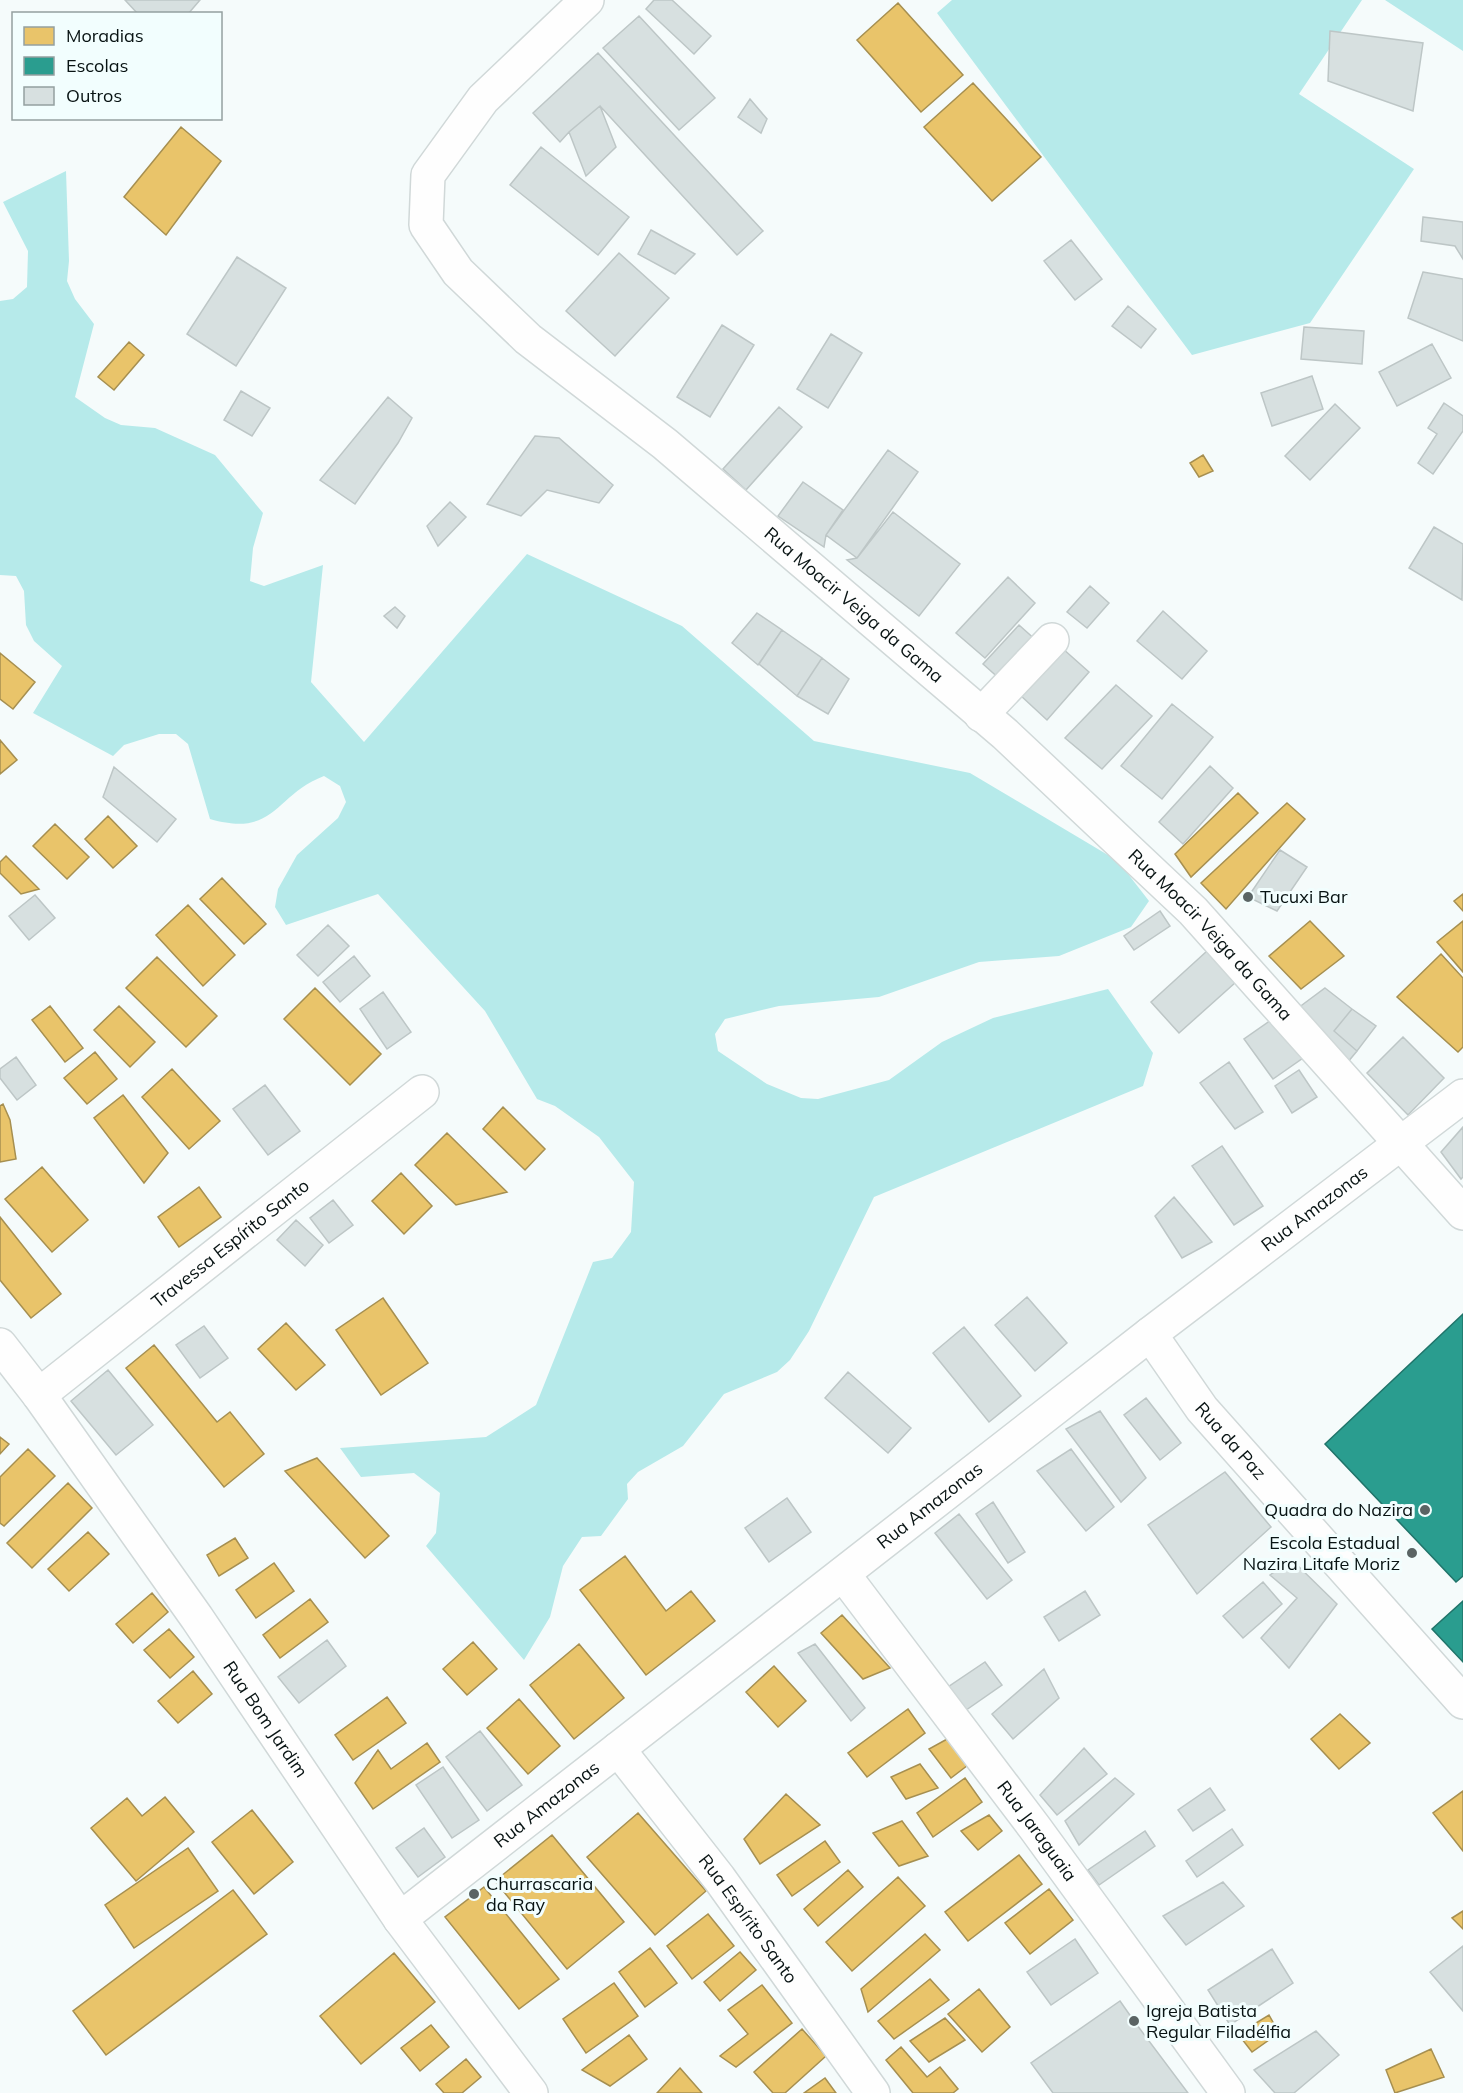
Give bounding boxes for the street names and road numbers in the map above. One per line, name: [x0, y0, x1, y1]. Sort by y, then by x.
street label: Rua Moacir Veiga da Gama: [760, 522, 948, 688]
street label: Rua Moacir Veiga da Gama: [1124, 844, 1297, 1025]
street label: Rua Amazonas: [1256, 1160, 1372, 1256]
street label: Travessa Espírito Santo: [146, 1174, 314, 1313]
street label: Rua da Paz: [1190, 1397, 1271, 1484]
street label: Rua Amazonas: [872, 1457, 987, 1554]
street label: Rua Bom Jardim: [218, 1657, 313, 1782]
street label: Rua Amazonas: [489, 1756, 604, 1853]
street label: Rua Jaraguaia: [992, 1776, 1082, 1886]
street label: Rua Espírito Santo: [694, 1849, 803, 1988]

